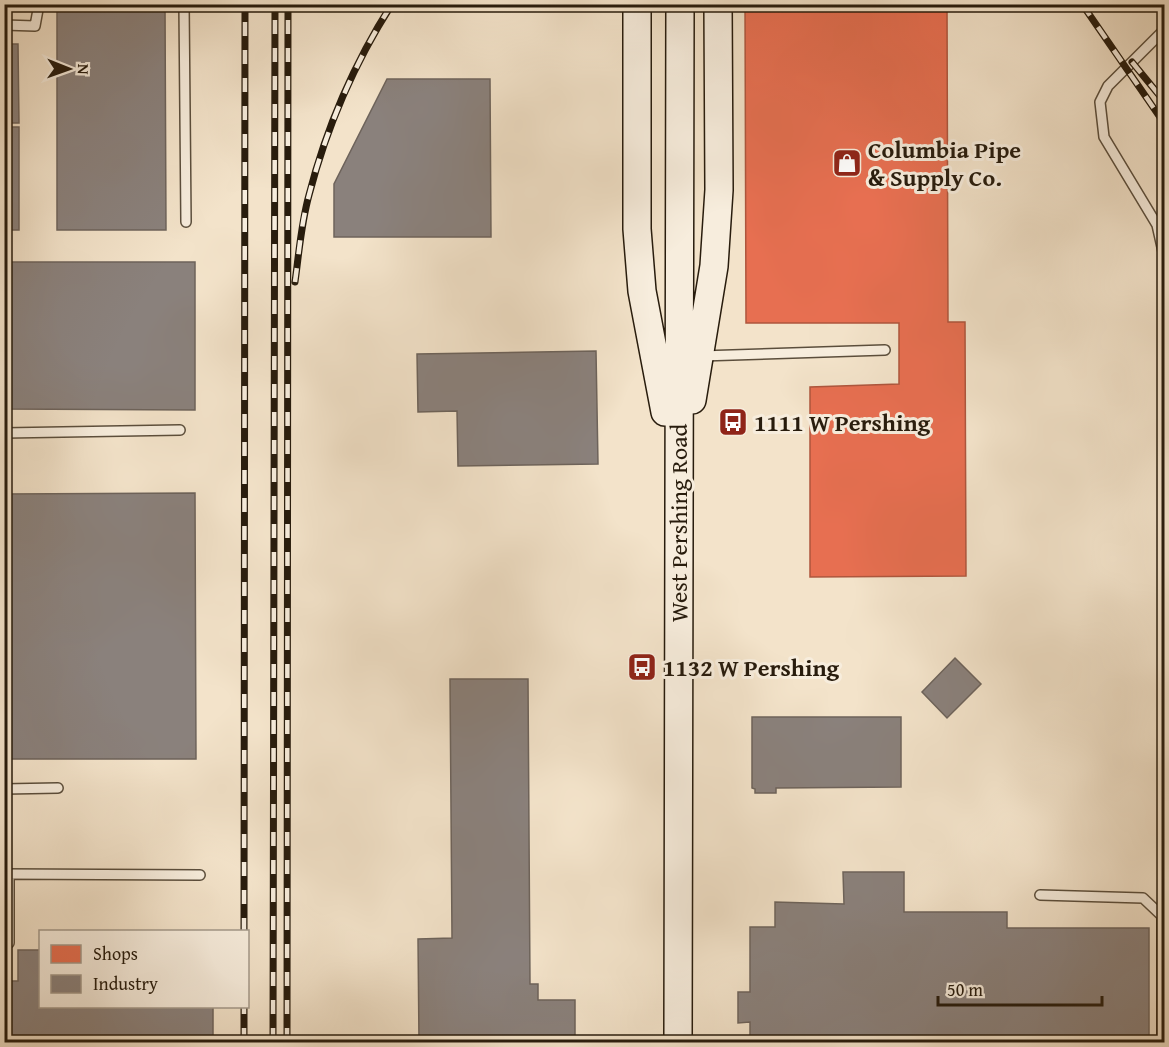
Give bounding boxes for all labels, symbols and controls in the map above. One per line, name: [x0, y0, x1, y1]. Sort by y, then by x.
north arrow: [39, 39, 99, 99]
text: N: [72, 64, 96, 75]
place label: Columbia Pipe & Supply Co.: [868, 132, 1021, 195]
shop icon: Columbia Pipe & Supply Co.: [831, 147, 863, 179]
place label: 1111 W Pershing: [754, 405, 931, 440]
bus stop icon: 1111 W Pershing: [717, 406, 749, 438]
street label: West Pershing Road: [661, 423, 696, 622]
place label: 1132 W Pershing: [663, 650, 840, 685]
bus stop icon: 1132 W Pershing: [626, 651, 658, 683]
legend: [39, 930, 249, 1008]
text: Shops: [93, 940, 138, 967]
scale bar: [938, 969, 1102, 1007]
text: Industry: [93, 970, 158, 997]
text: 50 m: [947, 976, 983, 1003]

